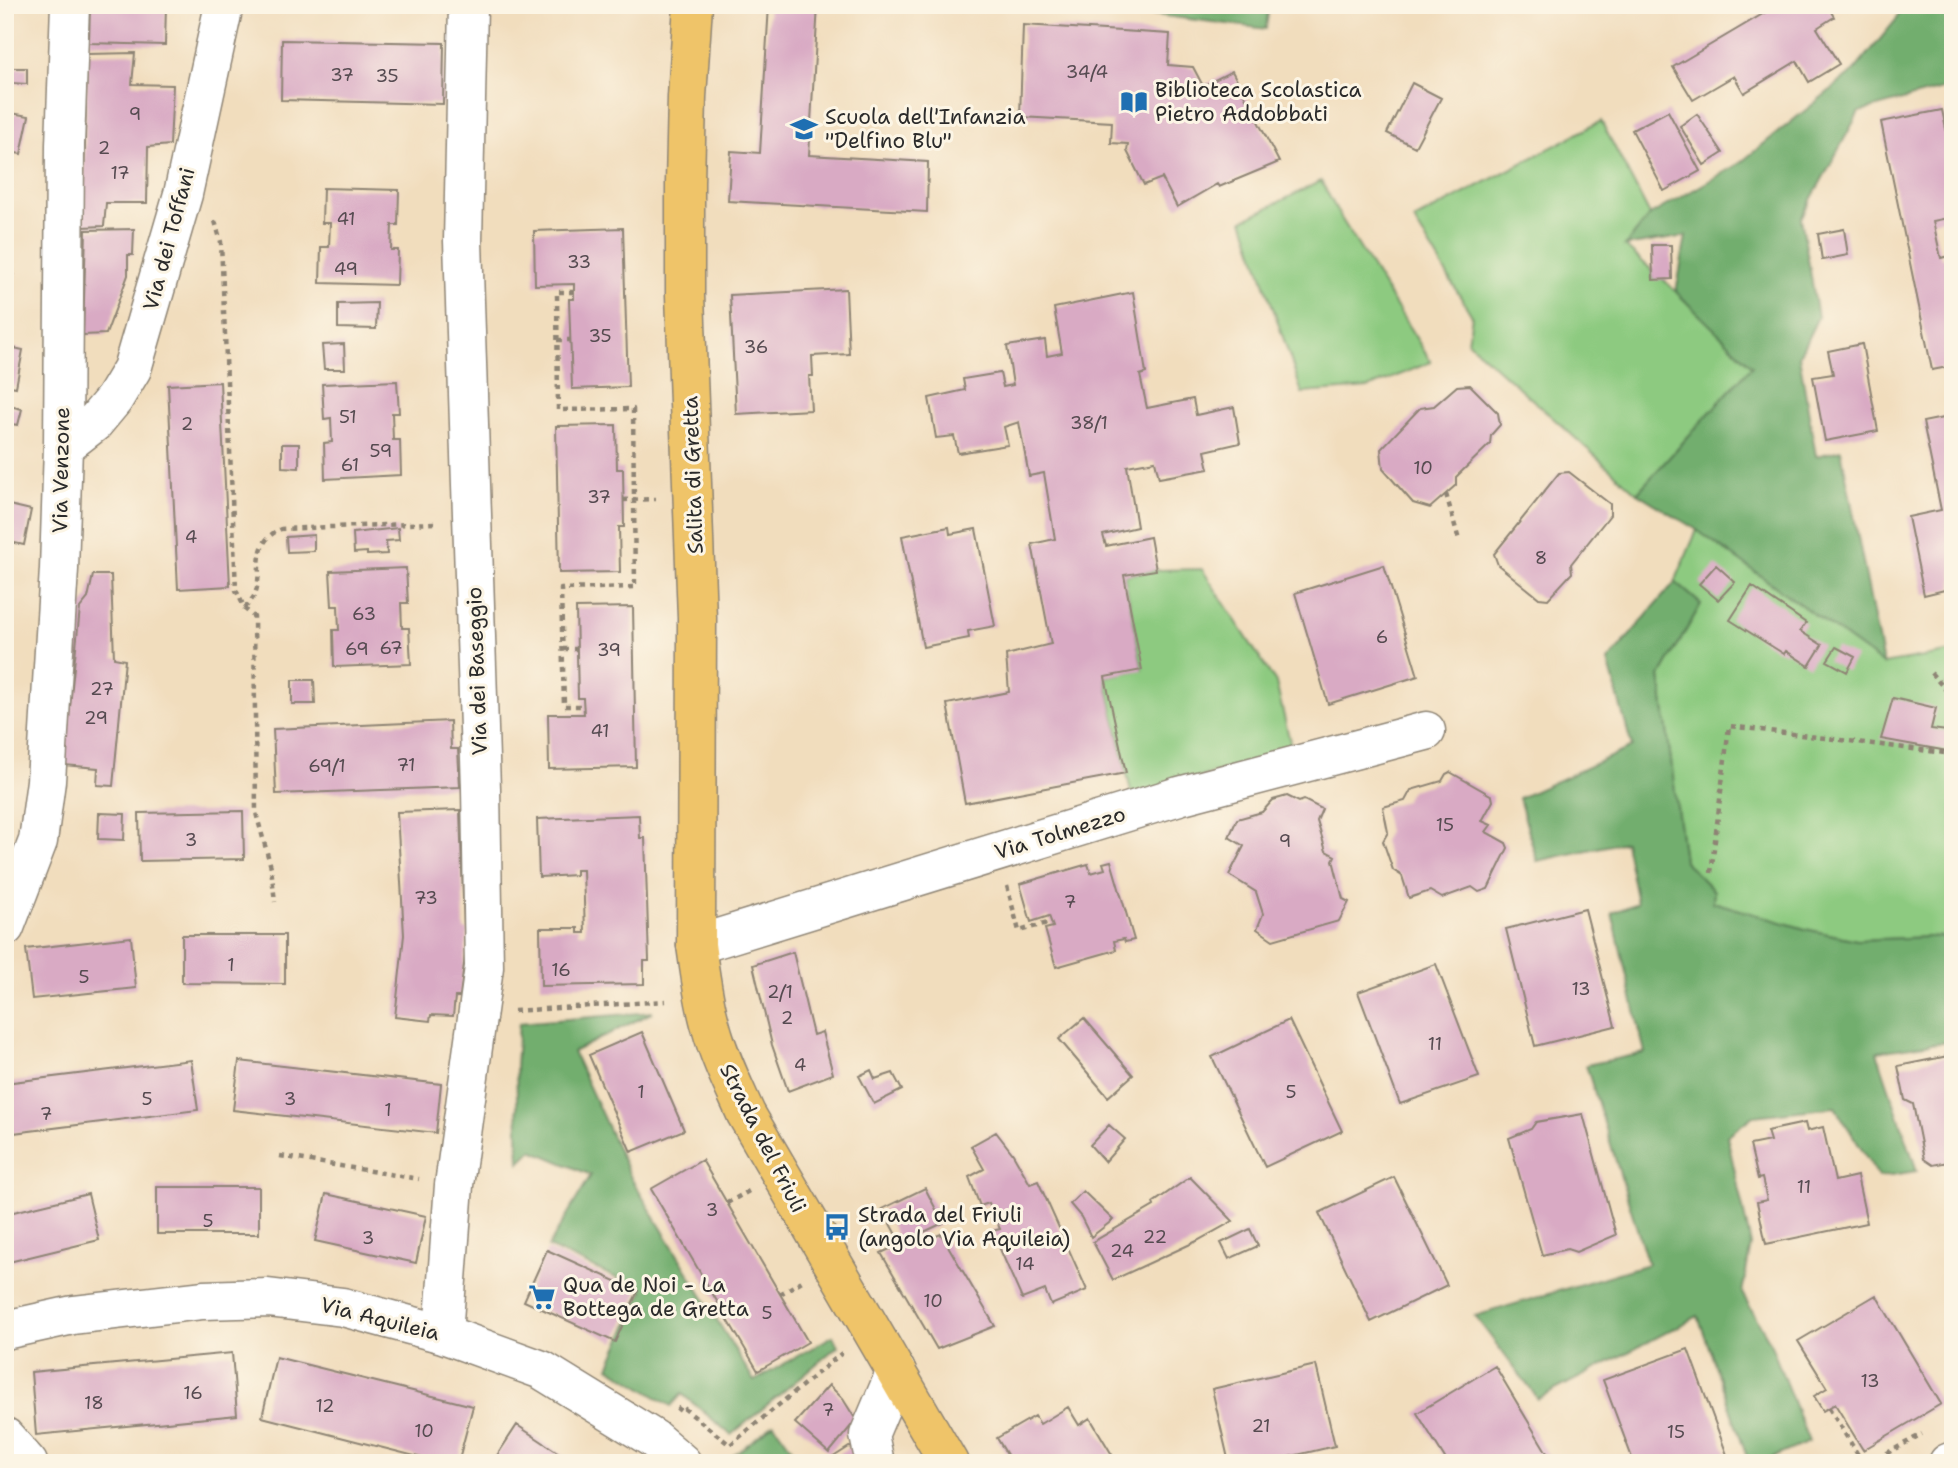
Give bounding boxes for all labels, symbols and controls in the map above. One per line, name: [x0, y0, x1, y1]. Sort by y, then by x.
house number: 34/4: [1066, 60, 1108, 84]
house number: 37: [330, 63, 354, 87]
house number: 35: [375, 64, 399, 88]
place label: Biblioteca Scolastica Pietro Addobbati: [1155, 76, 1362, 128]
library icon: Biblioteca Scolastica Pietro Addobbati: [1119, 87, 1149, 117]
house number: 9: [129, 102, 141, 126]
place label: Scuola dell'Infanzia "Delfino Blu": [825, 103, 1026, 155]
school or university icon: Scuola dell'Infanzia "Delfino Blu": [789, 114, 819, 144]
house number: 2: [98, 136, 110, 160]
house number: 17: [110, 161, 130, 185]
street label: Via dei Toffani: [136, 164, 202, 314]
house number: 41: [336, 207, 356, 231]
house number: 33: [567, 250, 591, 274]
house number: 49: [334, 257, 358, 281]
house number: 35: [588, 324, 612, 348]
house number: 36: [744, 335, 768, 359]
street label: Salita di Gretta: [676, 395, 710, 555]
house number: 51: [339, 405, 357, 429]
street label: Via Venzone: [46, 407, 76, 533]
house number: 38/1: [1070, 411, 1108, 435]
house number: 2: [181, 412, 193, 436]
house number: 59: [370, 439, 392, 463]
house number: 61: [341, 453, 359, 477]
house number: 10: [1413, 456, 1433, 480]
house number: 37: [587, 485, 611, 509]
house number: 4: [185, 525, 197, 549]
house number: 8: [1535, 546, 1547, 570]
street label: Via dei Baseggio: [460, 586, 494, 756]
house number: 63: [352, 602, 376, 626]
house number: 6: [1376, 625, 1388, 649]
house number: 67: [379, 636, 403, 660]
house number: 69: [345, 637, 369, 661]
house number: 39: [597, 638, 621, 662]
house number: 27: [90, 677, 114, 701]
house number: 29: [84, 706, 108, 730]
house number: 41: [590, 719, 610, 743]
house number: 71: [396, 753, 416, 777]
house number: 69/1: [308, 754, 346, 778]
street label: Via Tolmezzo: [991, 800, 1129, 866]
house number: 15: [1436, 813, 1454, 837]
house number: 3: [185, 828, 197, 852]
house number: 9: [1279, 829, 1291, 853]
house number: 73: [414, 886, 438, 910]
house number: 7: [1064, 890, 1076, 914]
house number: 1: [227, 953, 235, 977]
house number: 16: [551, 958, 571, 982]
house number: 5: [78, 965, 90, 989]
house number: 13: [1571, 977, 1591, 1001]
house number: 2/1: [767, 980, 793, 1004]
house number: 2: [781, 1006, 793, 1030]
house number: 11: [1428, 1032, 1442, 1056]
house number: 4: [794, 1053, 806, 1077]
street label: Strada del Friuli: [713, 1059, 813, 1217]
house number: 1: [637, 1080, 645, 1104]
house number: 5: [1285, 1080, 1297, 1104]
house number: 5: [141, 1087, 153, 1111]
house number: 3: [284, 1087, 296, 1111]
house number: 1: [384, 1098, 392, 1122]
house number: 7: [40, 1102, 52, 1126]
house number: 11: [1797, 1175, 1811, 1199]
house number: 3: [706, 1198, 718, 1222]
place label: Strada del Friuli (angolo Via Aquileia): [858, 1201, 1070, 1253]
house number: 5: [202, 1209, 214, 1233]
bus stop icon: Strada del Friuli (angolo Via Aquileia): [822, 1212, 852, 1242]
house number: 22: [1143, 1225, 1167, 1249]
house number: 3: [362, 1226, 374, 1250]
house number: 24: [1110, 1239, 1134, 1263]
house number: 14: [1015, 1252, 1035, 1276]
place label: Qua de Noi - La Bottega de Gretta: [563, 1271, 749, 1323]
supermarket icon: Qua de Noi - La Bottega de Gretta: [527, 1282, 557, 1312]
house number: 10: [923, 1289, 943, 1313]
street label: Via Aquileia: [318, 1291, 442, 1347]
house number: 5: [761, 1301, 773, 1325]
house number: 13: [1860, 1369, 1880, 1393]
house number: 16: [183, 1381, 203, 1405]
house number: 18: [84, 1391, 104, 1415]
house number: 12: [315, 1394, 335, 1418]
house number: 7: [822, 1398, 834, 1422]
house number: 21: [1251, 1414, 1271, 1438]
house number: 10: [414, 1419, 434, 1443]
house number: 15: [1667, 1420, 1685, 1444]

